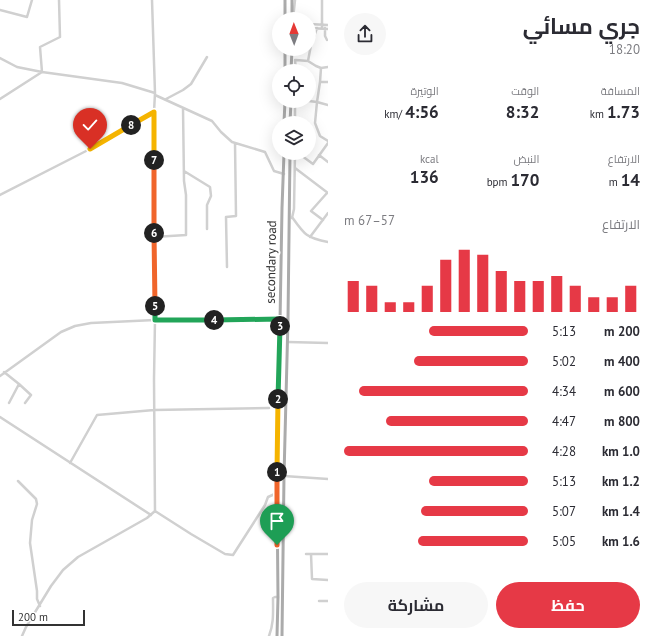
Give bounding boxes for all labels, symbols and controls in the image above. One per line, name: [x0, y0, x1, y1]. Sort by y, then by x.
north arrow: [272, 12, 316, 56]
map controls: [272, 12, 316, 160]
text: جري مسائي: [523, 12, 640, 40]
button: share: [344, 13, 386, 55]
text: 18:20: [609, 41, 640, 58]
button: locate: [272, 64, 316, 108]
text: الوتيرة: [410, 84, 439, 98]
text: الوقت: [511, 84, 539, 98]
text: المسافة: [601, 84, 640, 98]
text: 4:56: [405, 101, 439, 123]
text: 8:32: [506, 101, 539, 123]
text: 1.73: [607, 101, 640, 123]
text: /km: [384, 107, 405, 121]
text: km: [590, 107, 607, 121]
pin: [73, 108, 107, 149]
icon: check: [79, 114, 101, 136]
pin: 8: [121, 115, 141, 135]
button: layers: [272, 116, 316, 160]
text: 8: [128, 118, 134, 132]
pin: 7: [144, 150, 164, 170]
text: kcal: [420, 152, 439, 166]
text: النبض: [513, 152, 539, 166]
text: الارتفاع: [608, 152, 640, 166]
text: 7: [151, 153, 157, 167]
text: 136: [410, 166, 439, 188]
text: 170: [510, 169, 539, 191]
text: 14: [621, 169, 640, 191]
text: bpm: [487, 175, 510, 189]
text: m: [609, 175, 621, 189]
text: 57–67 m: [344, 212, 395, 229]
text: الارتفاع: [602, 216, 640, 233]
street label: secondary road: [262, 220, 280, 304]
pin: 6: [144, 223, 164, 243]
text: 6: [151, 226, 157, 240]
pin: 5: [145, 296, 165, 316]
text: 5: [152, 299, 158, 313]
pin: 4: [204, 310, 224, 330]
text: 4: [211, 313, 217, 327]
pin: 3: [270, 316, 290, 336]
text: 3: [277, 319, 283, 333]
text: 5:13: [552, 323, 576, 340]
text: 200 m: [604, 323, 640, 340]
text: 5:02: [552, 353, 576, 370]
text: 400 m: [604, 353, 640, 370]
text: 4:34: [552, 383, 576, 400]
text: 600 m: [604, 383, 640, 400]
pin: 2: [268, 389, 288, 409]
text: 2: [275, 392, 281, 406]
text: 4:47: [552, 413, 576, 430]
text: 800 m: [604, 413, 640, 430]
text: 4:28: [552, 443, 576, 460]
text: 1.0 km: [602, 443, 640, 460]
pin: 1: [267, 462, 287, 482]
text: 1: [274, 465, 280, 479]
text: 5:13: [552, 473, 576, 490]
text: 1.2 km: [602, 473, 640, 490]
text: 5:07: [552, 503, 576, 520]
text: 1.4 km: [602, 503, 640, 520]
pin: [260, 504, 294, 545]
icon: arrive: [266, 510, 288, 532]
text: 5:05: [552, 533, 576, 550]
text: 1.6 km: [602, 533, 640, 550]
button: مشاركة: [344, 582, 488, 628]
button: حفظ: [496, 582, 640, 628]
scale bar: [12, 608, 85, 627]
text: 200 m: [18, 610, 48, 624]

